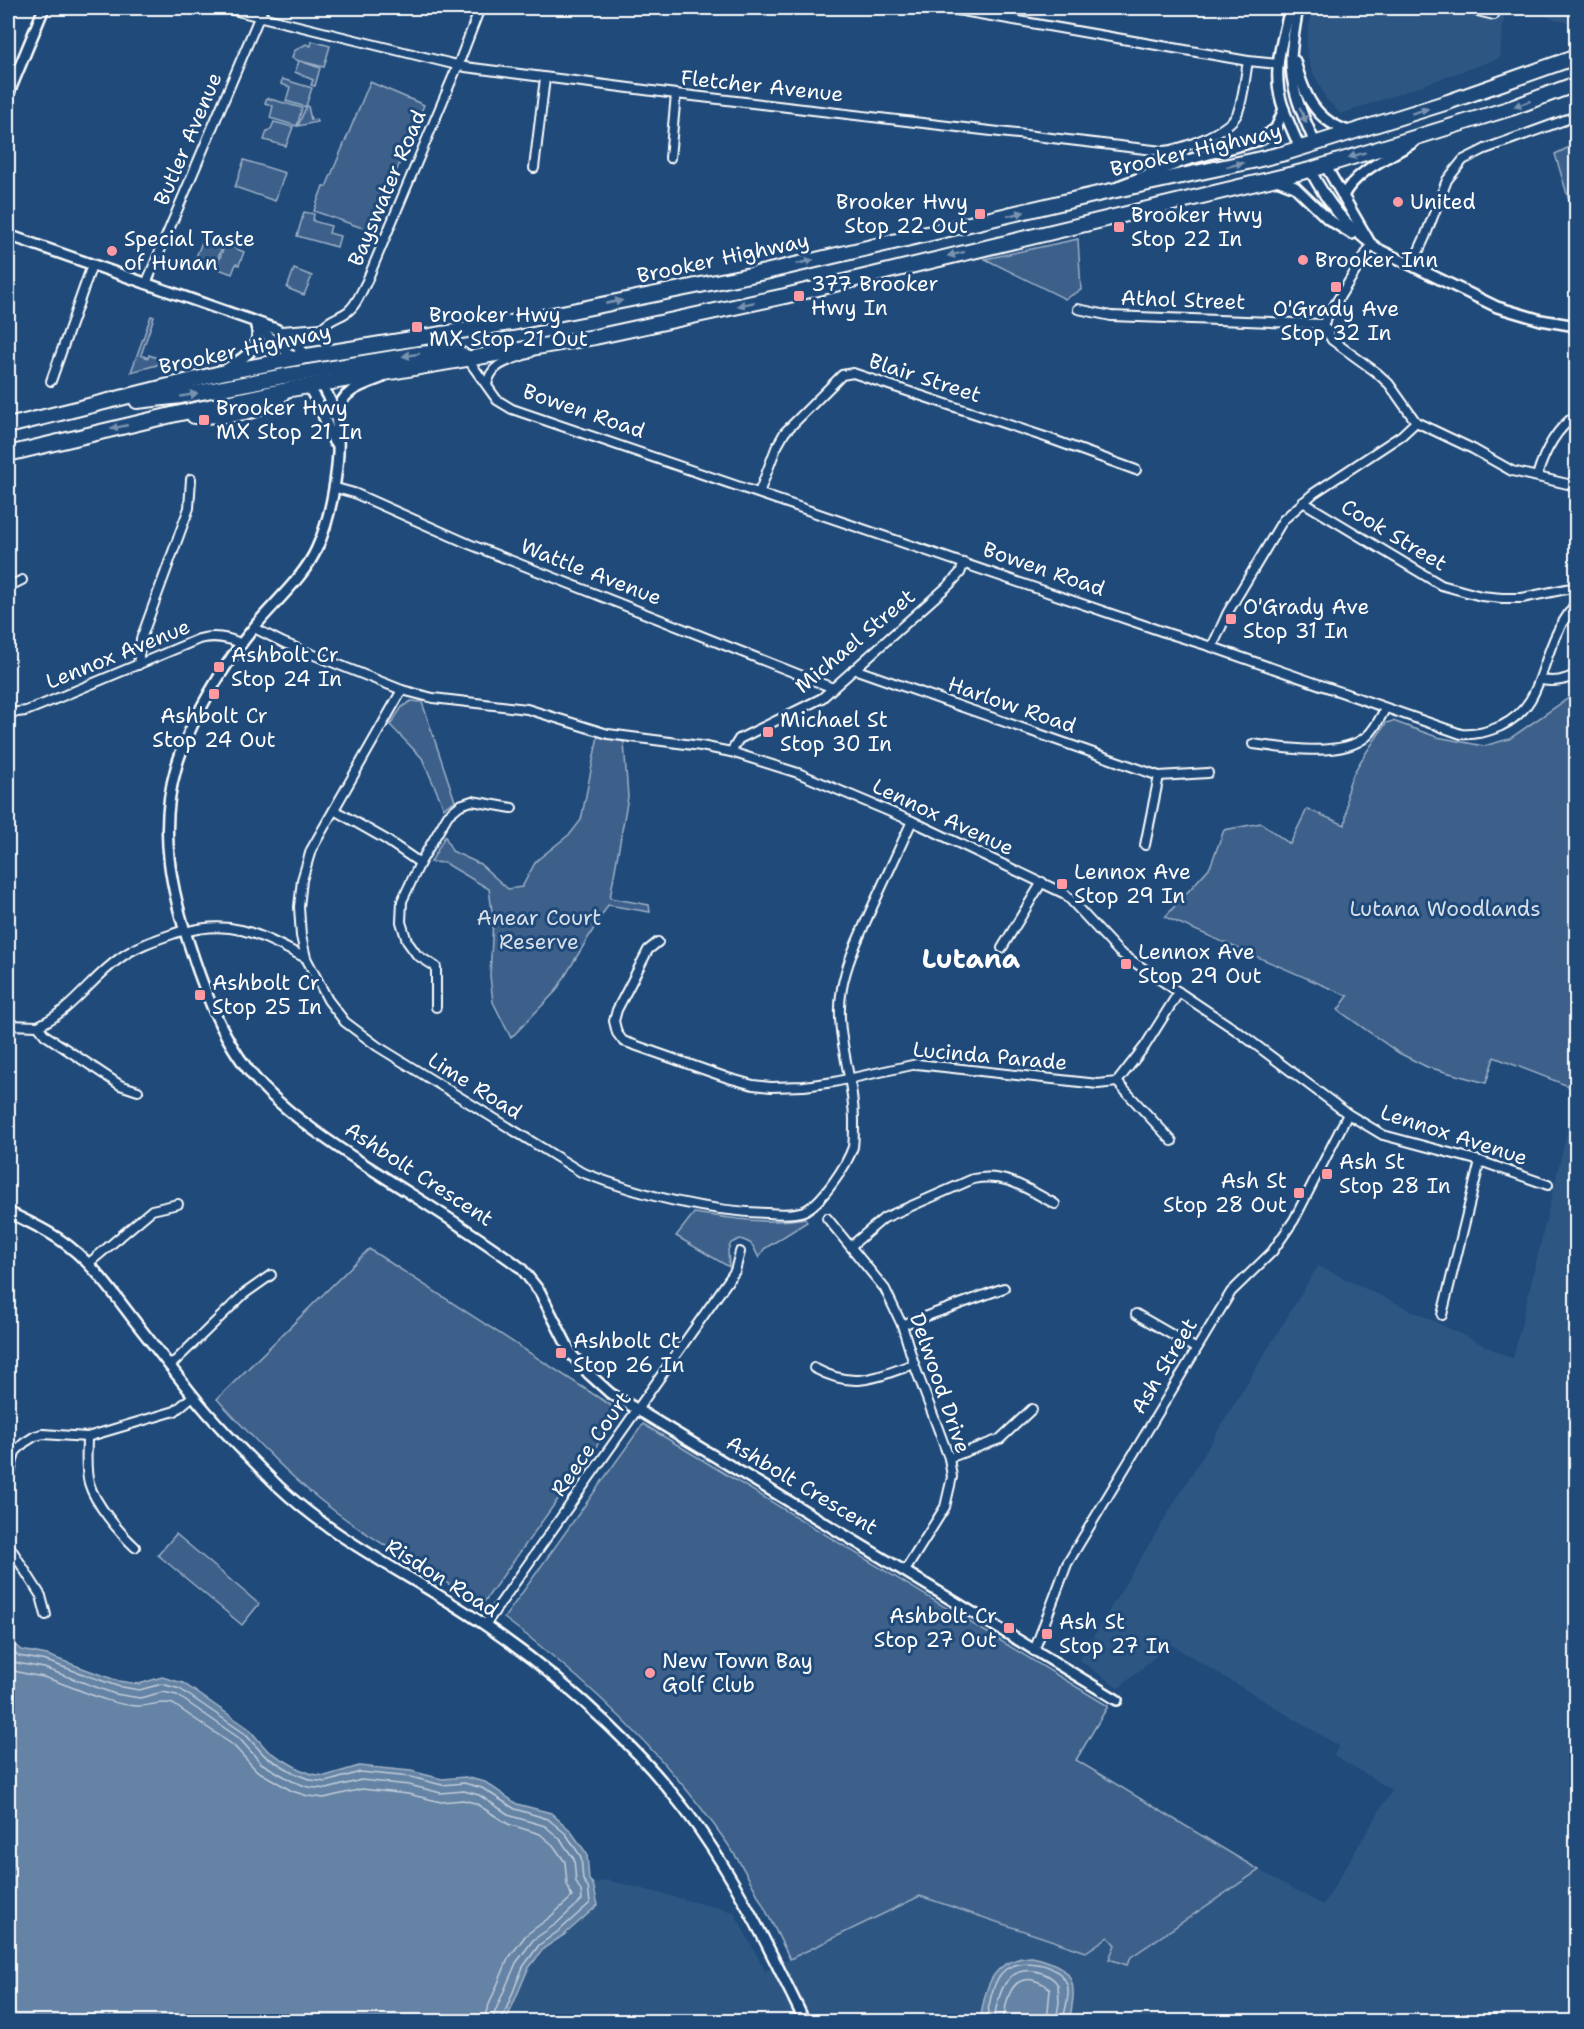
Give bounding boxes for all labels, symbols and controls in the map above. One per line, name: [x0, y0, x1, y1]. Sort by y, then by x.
street label: Fletcher Avenue: [679, 64, 845, 108]
street label: Butler Avenue: [147, 68, 229, 210]
one-way arrow: [1512, 100, 1530, 110]
street label: Bayswater Road: [341, 106, 433, 270]
one-way arrow: [1298, 106, 1308, 124]
one-way arrow: [1411, 106, 1429, 115]
street label: Brooker Highway: [1107, 117, 1285, 183]
one-way arrow: [1347, 151, 1365, 160]
one-way arrow: [1226, 160, 1245, 169]
place label: Brooker Hwy Stop 22 Out: [836, 188, 968, 240]
place label: United: [1410, 188, 1476, 216]
marker: United: [1391, 195, 1405, 209]
place label: Brooker Hwy Stop 22 In: [1131, 201, 1263, 253]
marker: Brooker Hwy Stop 22 Out: [973, 207, 987, 221]
one-way arrow: [1006, 208, 1025, 218]
marker: Brooker Hwy Stop 22 In: [1112, 220, 1126, 234]
place label: Special Taste of Hunan: [124, 225, 255, 277]
street label: Brooker Highway: [634, 226, 812, 290]
marker: Special Taste of Hunan: [105, 244, 119, 258]
place label: Brooker Inn: [1315, 246, 1438, 274]
one-way arrow: [947, 249, 965, 259]
marker: Brooker Inn: [1296, 253, 1310, 267]
one-way arrow: [796, 257, 814, 267]
place label: 377 Brooker Hwy In: [811, 270, 938, 322]
marker: O'Grady Ave Stop 32 In: [1329, 280, 1343, 294]
street label: Athol Street: [1120, 284, 1246, 316]
marker: 377 Brooker Hwy In: [792, 289, 806, 303]
place label: O'Grady Ave Stop 32 In: [1273, 295, 1399, 347]
one-way arrow: [605, 297, 624, 306]
one-way arrow: [736, 300, 755, 309]
place label: Brooker Hwy MX Stop 21 Out: [429, 301, 588, 353]
street label: Brooker Highway: [156, 317, 334, 381]
marker: Brooker Hwy MX Stop 21 Out: [410, 320, 424, 334]
street label: Blair Street: [865, 347, 985, 409]
one-way arrow: [401, 351, 420, 360]
street label: Bowen Road: [519, 377, 649, 445]
one-way arrow: [180, 390, 199, 399]
place label: Brooker Hwy MX Stop 21 In: [216, 394, 363, 446]
marker: Brooker Hwy MX Stop 21 In: [197, 413, 211, 427]
one-way arrow: [109, 423, 128, 432]
street label: Cook Street: [1336, 492, 1452, 578]
street label: Wattle Avenue: [516, 532, 666, 612]
street label: Bowen Road: [979, 535, 1109, 603]
street label: Michael Street: [789, 582, 921, 700]
place label: O'Grady Ave Stop 31 In: [1243, 593, 1369, 645]
street label: Lennox Avenue: [42, 612, 194, 696]
marker: O'Grady Ave Stop 31 In: [1224, 612, 1238, 626]
place label: Ashbolt Cr Stop 24 In: [231, 641, 342, 693]
marker: Ashbolt Cr Stop 24 In: [212, 660, 226, 674]
street label: Harlow Road: [944, 670, 1080, 740]
marker: Ashbolt Cr Stop 24 Out: [207, 687, 221, 701]
place label: Ashbolt Cr Stop 24 Out: [152, 702, 276, 754]
place label: Michael St Stop 30 In: [780, 706, 892, 758]
marker: Michael St Stop 30 In: [761, 725, 775, 739]
street label: Lennox Avenue: [868, 772, 1018, 862]
place label: Lennox Ave Stop 29 In: [1074, 858, 1191, 910]
marker: Lennox Ave Stop 29 In: [1055, 877, 1069, 891]
park label: Lutana Woodlands: [1349, 895, 1541, 923]
park label: Anear Court Reserve: [477, 904, 602, 956]
place label: Lennox Ave Stop 29 Out: [1138, 938, 1262, 990]
district label: Lutana: [922, 940, 1021, 977]
marker: Lennox Ave Stop 29 Out: [1119, 957, 1133, 971]
place label: Ashbolt Cr Stop 25 In: [212, 969, 322, 1021]
marker: Ashbolt Cr Stop 25 In: [193, 988, 207, 1002]
street label: Lucinda Parade: [912, 1035, 1068, 1077]
street label: Lime Road: [422, 1046, 528, 1126]
street label: Lennox Avenue: [1377, 1098, 1531, 1172]
street label: Ashbolt Crescent: [339, 1115, 499, 1233]
place label: Ash St Stop 28 In: [1339, 1148, 1451, 1200]
place label: Ash St Stop 28 Out: [1163, 1167, 1287, 1219]
marker: Ash St Stop 28 In: [1320, 1167, 1334, 1181]
marker: Ash St Stop 28 Out: [1292, 1186, 1306, 1200]
street label: Delwood Drive: [903, 1309, 977, 1457]
street label: Ash Street: [1124, 1313, 1204, 1419]
place label: Ashbolt Ct Stop 26 In: [573, 1327, 684, 1379]
marker: Ashbolt Ct Stop 26 In: [554, 1346, 568, 1360]
street label: Reece Court: [544, 1386, 638, 1502]
street label: Ashbolt Crescent: [721, 1429, 883, 1541]
street label: Risdon Road: [380, 1532, 504, 1624]
place label: Ashbolt Cr Stop 27 Out: [874, 1602, 997, 1654]
place label: Ash St Stop 27 In: [1059, 1608, 1170, 1660]
marker: Ashbolt Cr Stop 27 Out: [1002, 1621, 1016, 1635]
marker: Ash St Stop 27 In: [1040, 1627, 1054, 1641]
place label: New Town Bay Golf Club: [662, 1647, 813, 1699]
marker: New Town Bay Golf Club: [643, 1666, 657, 1680]

